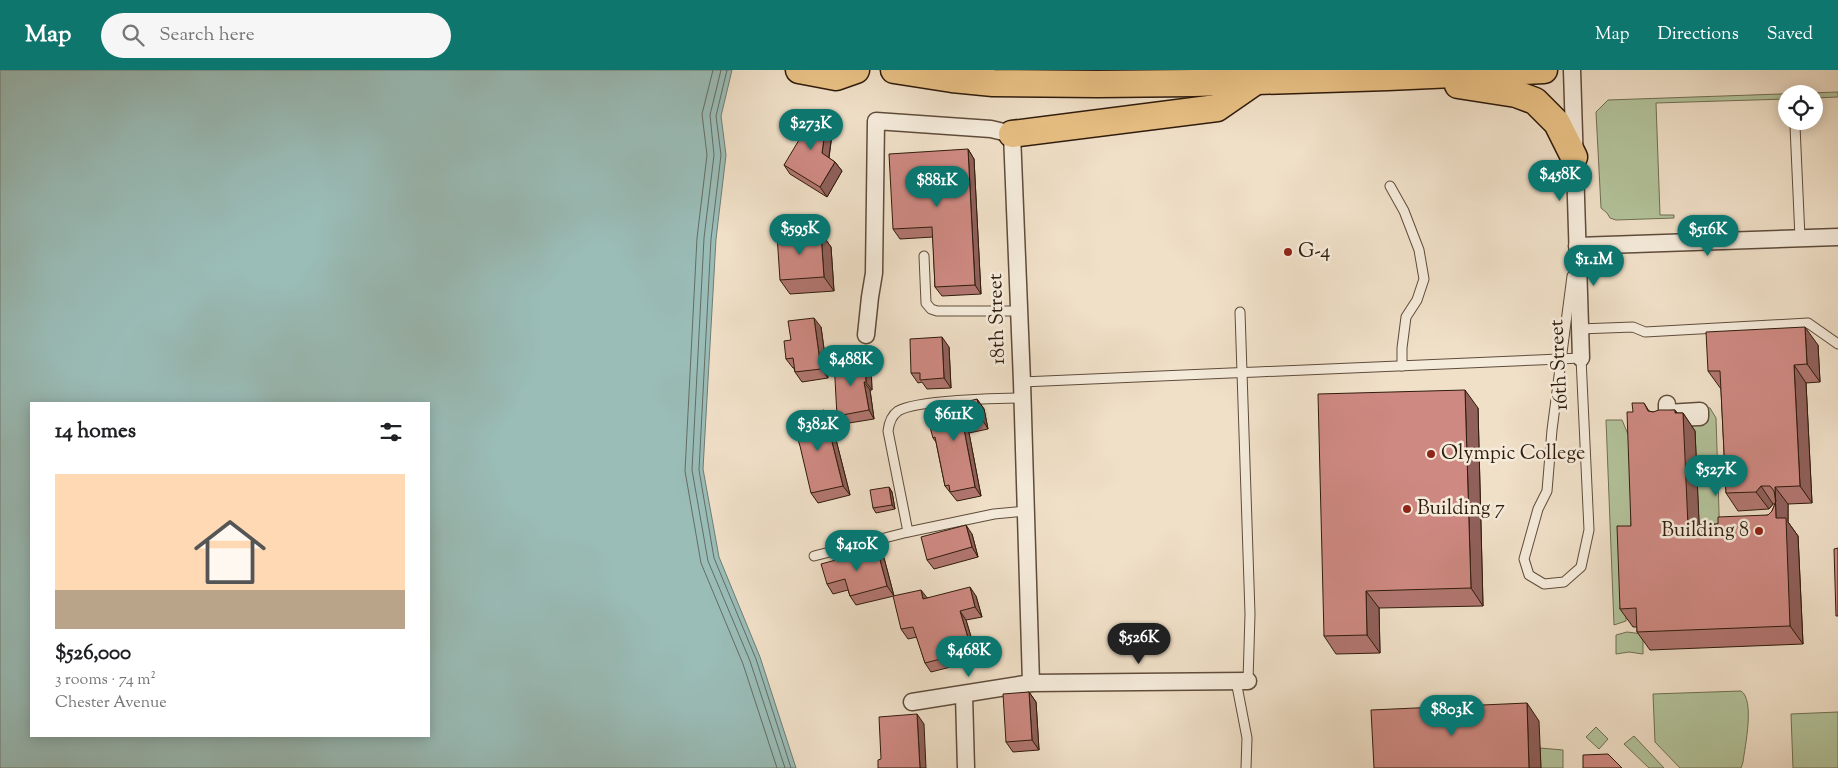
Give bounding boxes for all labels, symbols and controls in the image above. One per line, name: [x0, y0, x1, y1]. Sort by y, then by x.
search box: [101, 13, 451, 58]
text: Map: [25, 18, 71, 52]
icon: search: [119, 21, 147, 49]
text: Search here: [159, 22, 255, 49]
text: Map: [1595, 22, 1630, 48]
text: Directions: [1658, 22, 1739, 48]
text: Saved: [1767, 22, 1813, 48]
map controls: [1778, 85, 1823, 130]
button: locate: [1778, 85, 1823, 130]
pin: $273K: [776, 108, 846, 151]
text: $273K: [790, 113, 832, 136]
pin: $458K: [1525, 160, 1595, 202]
text: $458K: [1539, 164, 1581, 187]
pin: $881K: [902, 166, 972, 208]
text: $881K: [916, 170, 958, 193]
pin: $595K: [765, 214, 835, 256]
pin: $516K: [1673, 214, 1743, 257]
text: $595K: [781, 218, 820, 241]
text: $516K: [1689, 219, 1727, 242]
place label: G-4: [1298, 238, 1330, 267]
pin: $1.1M: [1559, 244, 1629, 287]
marker: G-4: [1282, 246, 1294, 258]
text: $1.1M: [1575, 249, 1613, 272]
street label: 18th Street: [982, 273, 1014, 365]
street label: 16th Street: [1543, 319, 1577, 411]
pin: $488K: [816, 344, 886, 387]
text: $488K: [829, 349, 873, 372]
pin: $611K: [919, 400, 989, 442]
text: $611K: [935, 404, 973, 427]
pin: $382K: [783, 410, 853, 452]
text: $382K: [797, 414, 839, 437]
text: 14 homes: [55, 417, 136, 447]
icon: filters: [377, 418, 405, 446]
place label: Olympic College: [1441, 440, 1585, 469]
marker: Olympic College: [1425, 448, 1437, 460]
pin: $527K: [1681, 454, 1751, 497]
text: $527K: [1695, 459, 1737, 482]
place label: Building 7: [1417, 495, 1505, 524]
marker: Building 7: [1401, 503, 1413, 515]
icon: home: [185, 507, 275, 597]
place label: Building 8: [1661, 517, 1749, 546]
marker: Building 8: [1753, 525, 1765, 537]
pin: $410K: [822, 530, 892, 572]
text: $410K: [836, 534, 878, 557]
pin: $526K: [1104, 622, 1174, 665]
text: $526K: [1118, 627, 1160, 650]
pin: $468K: [934, 636, 1004, 678]
text: $526,000: [55, 639, 131, 669]
text: $468K: [947, 640, 991, 663]
text: 3 rooms · 74 m²: [55, 669, 156, 692]
text: Chester Avenue: [55, 692, 167, 715]
pin: $803K: [1417, 694, 1487, 737]
text: $803K: [1430, 699, 1474, 722]

